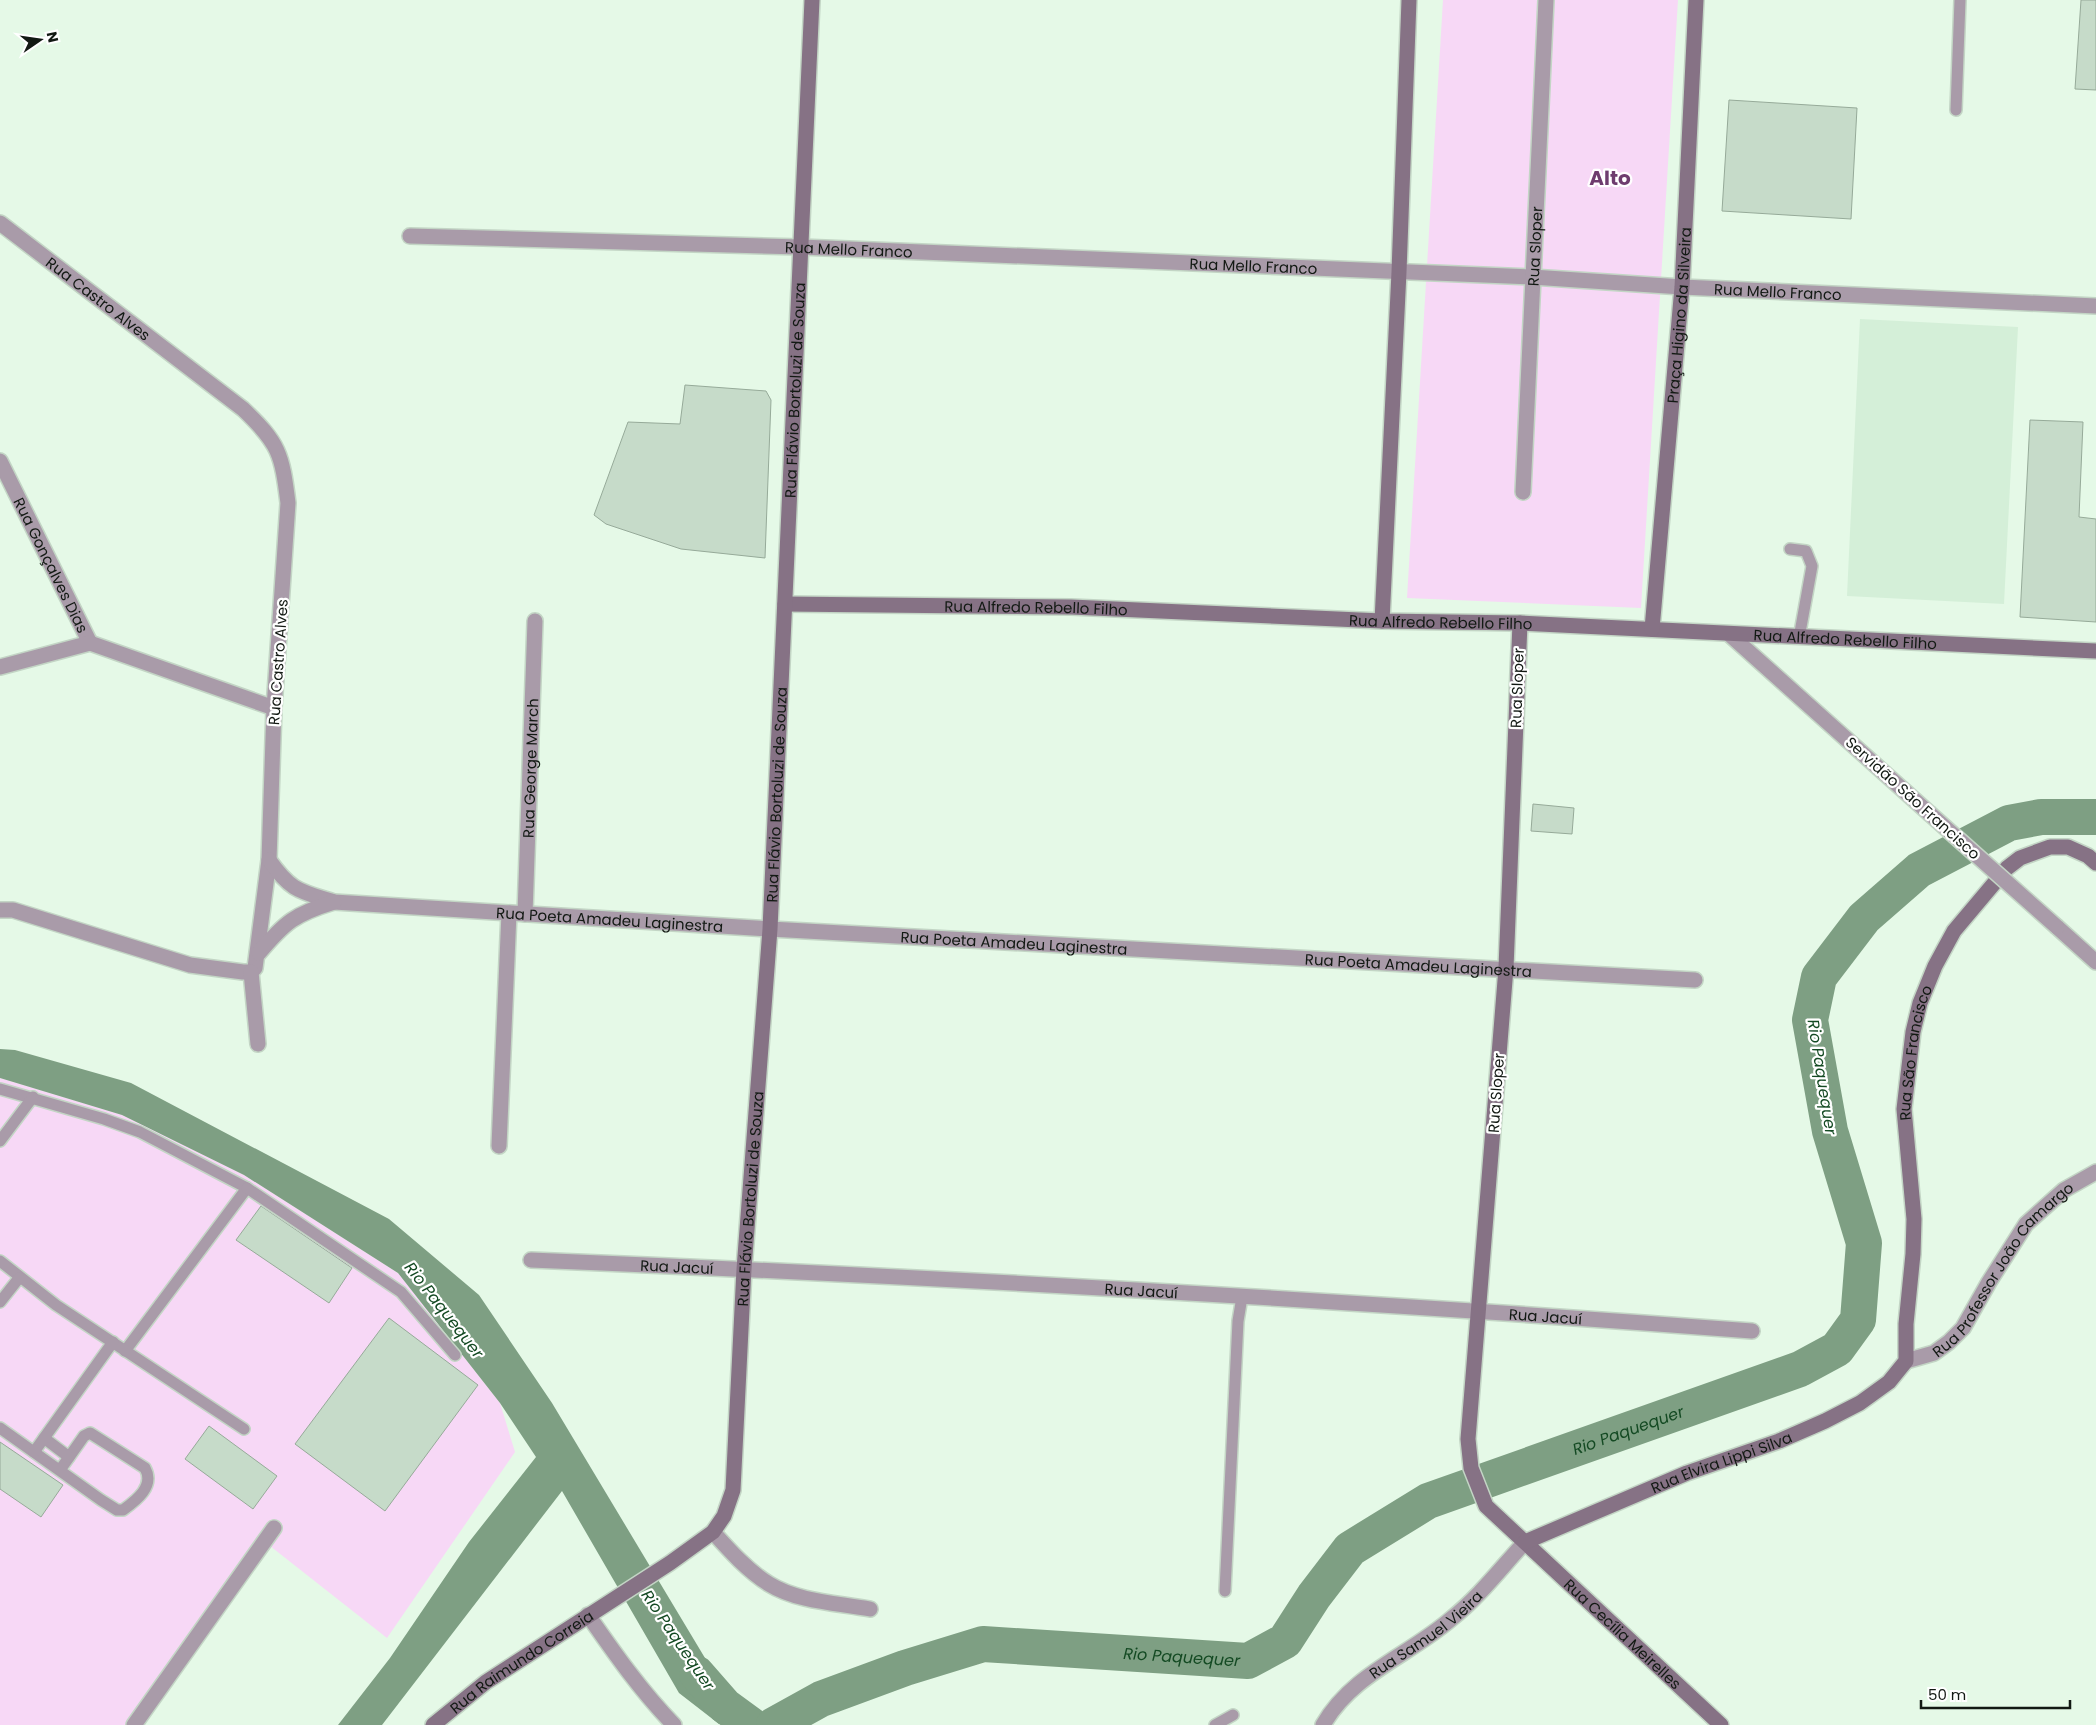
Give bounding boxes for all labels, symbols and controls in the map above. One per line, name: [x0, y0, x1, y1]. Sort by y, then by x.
north arrow: [15, 15, 65, 65]
text: N: [42, 30, 64, 44]
district label: Alto: [1589, 164, 1631, 192]
street label: Rua Sloper: [1522, 205, 1547, 287]
street label: Praça Higino da Silveira: [1661, 227, 1695, 404]
street label: Rua Mello Franco: [785, 236, 913, 262]
street label: Rua Castro Alves: [42, 252, 155, 345]
street label: Rua Mello Franco: [1189, 252, 1318, 279]
street label: Rua Mello Franco: [1713, 278, 1842, 305]
street label: Rua Flávio Bortoluzi de Souza: [779, 282, 810, 498]
street label: Rua Gonçalves Dias: [9, 494, 94, 636]
street label: Rua Alfredo Rebello Filho: [944, 595, 1128, 620]
street label: Rua Castro Alves: [263, 598, 293, 726]
street label: Rua Alfredo Rebello Filho: [1349, 609, 1533, 634]
street label: Rua Alfredo Rebello Filho: [1753, 624, 1937, 654]
street label: Rua Sloper: [1505, 647, 1529, 728]
street label: Rua Flávio Bortoluzi de Souza: [761, 686, 791, 903]
street label: Rua George March: [517, 698, 543, 838]
street label: Servidão São Francisco: [1841, 732, 1985, 864]
street label: Rua Poeta Amadeu Laginestra: [496, 902, 724, 937]
street label: Rua Poeta Amadeu Laginestra: [900, 926, 1128, 959]
street label: Rua Poeta Amadeu Laginestra: [1304, 948, 1532, 981]
street label: Rua São Francisco: [1893, 982, 1937, 1121]
water label: Rio Paquequer: [1802, 1018, 1843, 1137]
street label: Rua Sloper: [1483, 1052, 1509, 1134]
street label: Rua Flávio Bortoluzi de Souza: [732, 1090, 768, 1307]
street label: Rua Professor João Camargo: [1928, 1177, 2077, 1362]
street label: Rua Jacuí: [640, 1254, 714, 1279]
water label: Rio Paquequer: [399, 1257, 490, 1364]
street label: Rua Jacuí: [1104, 1278, 1179, 1303]
street label: Rua Jacuí: [1508, 1303, 1583, 1329]
water label: Rio Paquequer: [1569, 1399, 1688, 1460]
street label: Rua Elvira Lippi Silva: [1647, 1426, 1795, 1498]
street label: Rua Cecília Meirelles: [1560, 1574, 1686, 1694]
water label: Rio Paquequer: [636, 1585, 721, 1696]
street label: Rua Samuel Vieira: [1364, 1586, 1487, 1683]
street label: Rua Raimundo Correia: [445, 1605, 597, 1718]
water label: Rio Paquequer: [1123, 1642, 1242, 1672]
scale bar: [1921, 1678, 2070, 1710]
text: 50 m: [1928, 1684, 1966, 1705]

